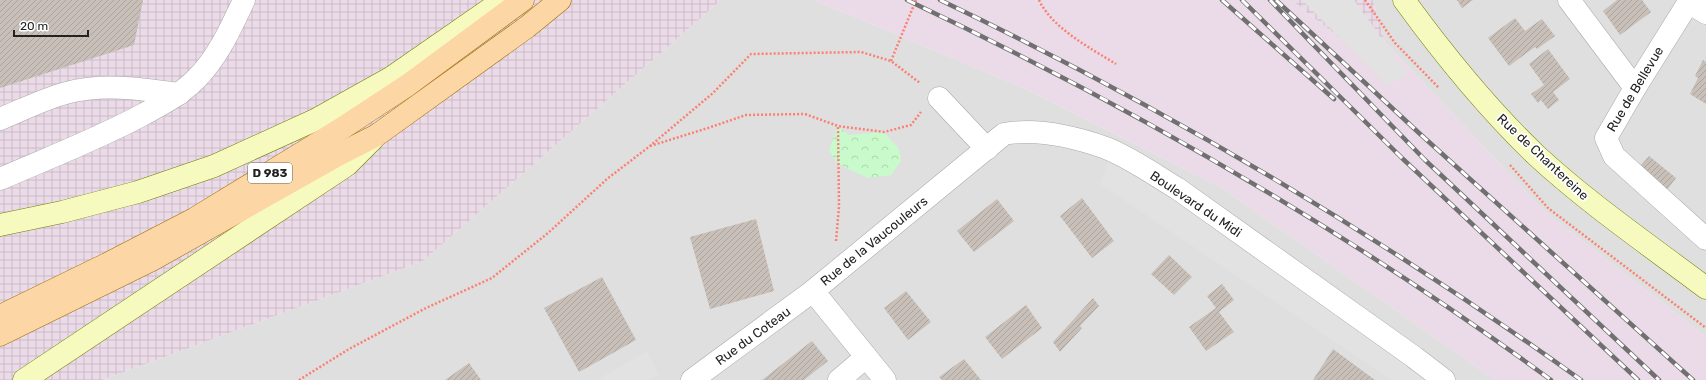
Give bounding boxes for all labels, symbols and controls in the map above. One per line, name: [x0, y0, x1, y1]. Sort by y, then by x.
scale bar: [14, 12, 88, 38]
text: 20 m: [20, 19, 48, 33]
street label: Rue de Bellevue: [1604, 44, 1666, 134]
street label: Rue de Chantereine: [1494, 111, 1592, 203]
road number: D 983: [248, 163, 292, 183]
street label: Boulevard du Midi: [1147, 168, 1245, 240]
street label: Rue de la Vaucouleurs: [817, 193, 931, 289]
street label: Rue du Coteau: [713, 304, 793, 368]

